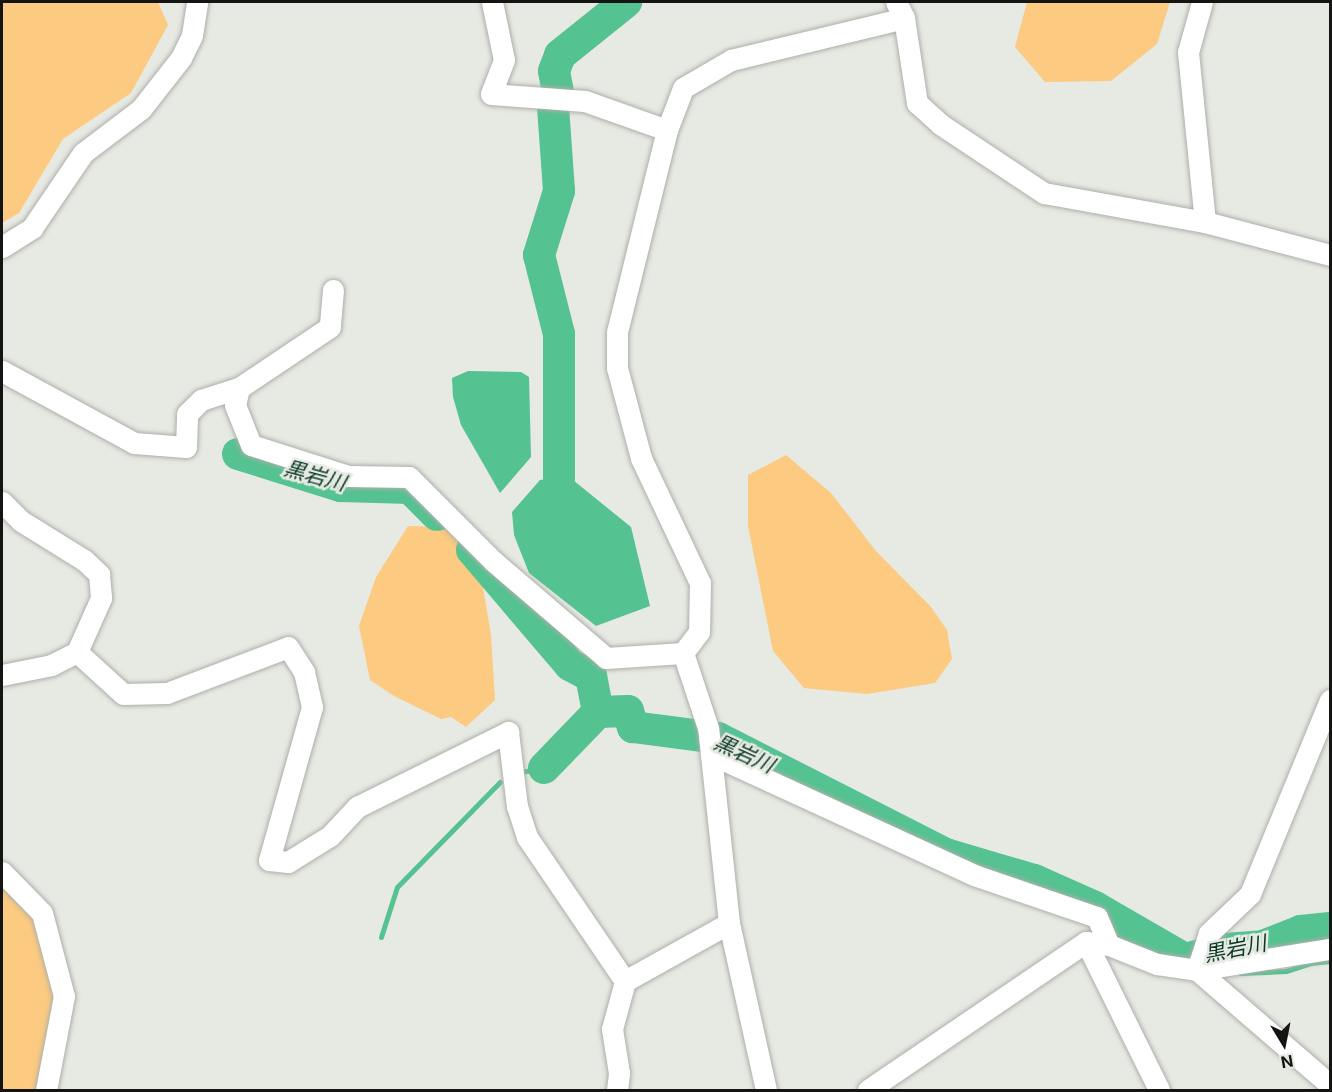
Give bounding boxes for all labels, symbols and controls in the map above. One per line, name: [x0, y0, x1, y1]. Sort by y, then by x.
water label: 黒岩川: [281, 456, 349, 496]
water label: 黒岩川: [710, 730, 778, 778]
water label: 黒岩川: [1202, 931, 1268, 967]
north arrow: [1254, 1014, 1314, 1074]
text: N: [1279, 1051, 1295, 1073]

